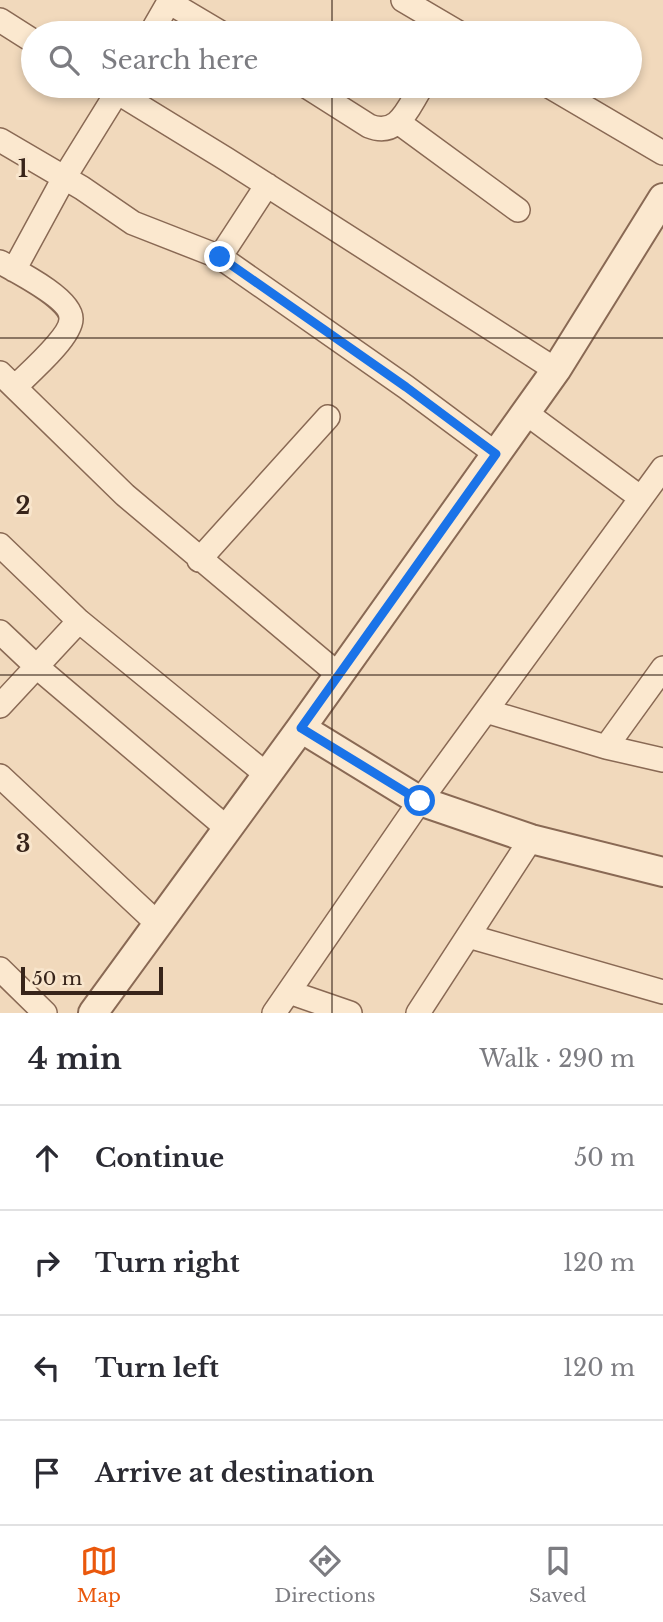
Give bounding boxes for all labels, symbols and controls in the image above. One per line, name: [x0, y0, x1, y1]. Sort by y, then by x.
search box: [21, 21, 642, 98]
icon: search: [45, 41, 83, 79]
text: Search here: [101, 44, 258, 76]
text: 1: [18, 155, 28, 183]
route end: [204, 241, 235, 272]
text: 2: [16, 492, 30, 520]
route start: [404, 785, 435, 816]
text: 3: [16, 830, 30, 858]
scale bar: [21, 964, 163, 996]
text: 50 m: [32, 967, 82, 990]
text: 4 min: [28, 1040, 122, 1077]
text: Walk · 290 m: [479, 1045, 635, 1073]
icon: ahead: [28, 1139, 66, 1177]
text: Continue: [95, 1142, 224, 1174]
text: 50 m: [574, 1144, 635, 1172]
icon: right: [28, 1244, 66, 1282]
text: Turn right: [95, 1247, 240, 1279]
text: 120 m: [563, 1249, 635, 1277]
icon: left: [28, 1349, 66, 1387]
text: Turn left: [95, 1352, 219, 1384]
text: 120 m: [563, 1354, 635, 1382]
icon: arrive: [28, 1454, 66, 1492]
text: Arrive at destination: [95, 1457, 375, 1489]
tab: Map: [77, 1542, 121, 1607]
tab: Directions: [274, 1542, 375, 1607]
tab: Saved: [529, 1542, 586, 1607]

